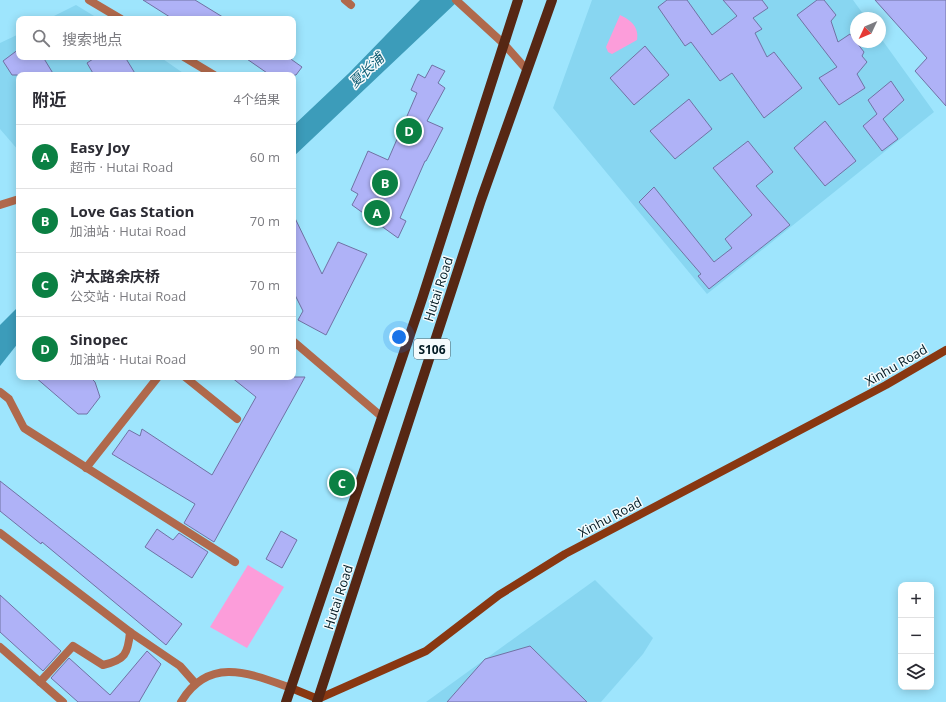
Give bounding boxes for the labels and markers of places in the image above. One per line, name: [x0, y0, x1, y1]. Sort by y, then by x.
pin: D: [396, 116, 422, 146]
pin: B: [372, 168, 398, 198]
pin: A: [364, 198, 390, 228]
pin: C: [329, 468, 355, 498]

